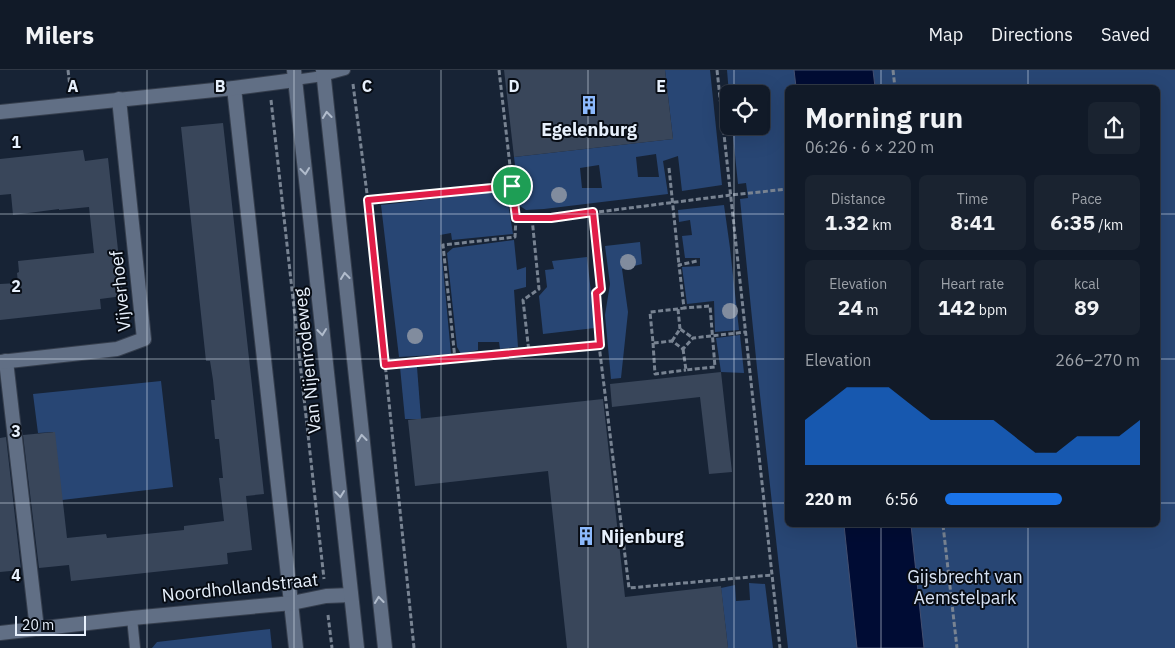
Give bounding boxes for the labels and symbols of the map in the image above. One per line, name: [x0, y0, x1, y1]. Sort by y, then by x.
text: A: [68, 76, 79, 96]
text: B: [215, 76, 226, 96]
text: C: [362, 76, 372, 96]
text: D: [508, 76, 520, 96]
text: E: [656, 76, 666, 96]
building icon: Egelenburg: [578, 94, 600, 116]
one-way arrow: [322, 111, 333, 119]
place label: Egelenburg: [541, 118, 637, 141]
text: 1: [11, 132, 21, 152]
pin: [491, 165, 533, 207]
one-way arrow: [299, 167, 310, 175]
street label: Vijverhoef: [104, 249, 136, 333]
one-way arrow: [340, 272, 351, 280]
text: 2: [11, 276, 21, 296]
street label: Van Nijenrodeweg: [288, 287, 326, 435]
one-way arrow: [317, 328, 328, 336]
text: 3: [11, 421, 21, 441]
one-way arrow: [357, 434, 368, 442]
one-way arrow: [334, 490, 345, 498]
building icon: Nijenburg: [575, 525, 597, 547]
place label: Nijenburg: [601, 525, 684, 548]
text: 4: [11, 565, 21, 585]
park label: Gijsbrecht van Aemstelpark: [907, 565, 1023, 609]
street label: Noordhollandstraat: [161, 567, 319, 607]
one-way arrow: [374, 595, 385, 603]
scale bar: [15, 613, 86, 636]

